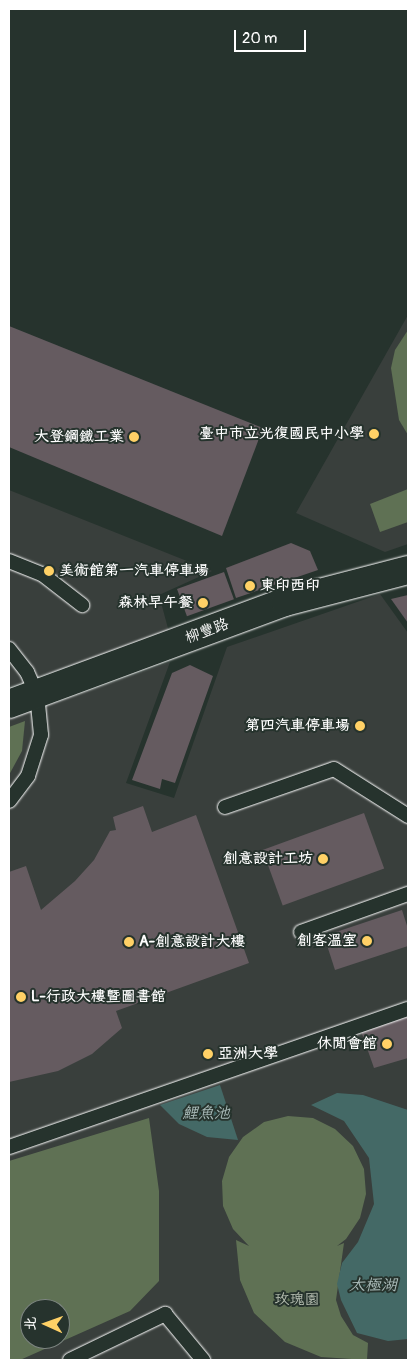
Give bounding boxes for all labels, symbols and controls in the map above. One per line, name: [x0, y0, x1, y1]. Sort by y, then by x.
scale bar: [237, 20, 310, 52]
text: 20 m: [242, 29, 277, 48]
place label: 臺中市立光復國民中小學: [199, 425, 364, 443]
place label: 大登鋼鐵工業: [34, 428, 124, 446]
marker: 臺中市立光復國民中小學: [368, 428, 380, 440]
marker: 大登鋼鐵工業: [128, 431, 140, 443]
place label: 美術館第一汽車停車場: [59, 562, 209, 580]
marker: 美術館第一汽車停車場: [43, 565, 55, 577]
place label: 東印西印: [260, 577, 320, 595]
marker: 東印西印: [244, 580, 256, 592]
place label: 森林早午餐: [118, 594, 193, 612]
marker: 森林早午餐: [197, 597, 209, 609]
street label: 柳豐路: [183, 615, 231, 647]
place label: 第四汽車停車場: [245, 717, 350, 735]
marker: 第四汽車停車場: [354, 720, 366, 732]
place label: 創意設計工坊: [223, 850, 313, 868]
marker: 創意設計工坊: [317, 853, 329, 865]
place label: 創客溫室: [297, 932, 357, 950]
place label: A-創意設計大樓: [139, 933, 245, 951]
marker: 創客溫室: [361, 935, 373, 947]
marker: A-創意設計大樓: [123, 936, 135, 948]
place label: L-行政大樓暨圖書館: [31, 988, 166, 1006]
marker: L-行政大樓暨圖書館: [15, 991, 27, 1003]
place label: 休閒會館: [317, 1035, 377, 1053]
marker: 休閒會館: [381, 1038, 393, 1050]
place label: 亞洲大學: [218, 1045, 278, 1063]
marker: 亞洲大學: [202, 1048, 214, 1060]
water label: 鯉魚池: [182, 1103, 230, 1123]
water label: 太極湖: [349, 1275, 397, 1295]
park label: 玫瑰園: [275, 1291, 319, 1309]
north arrow: [20, 1299, 70, 1349]
text: 北: [22, 1316, 39, 1331]

